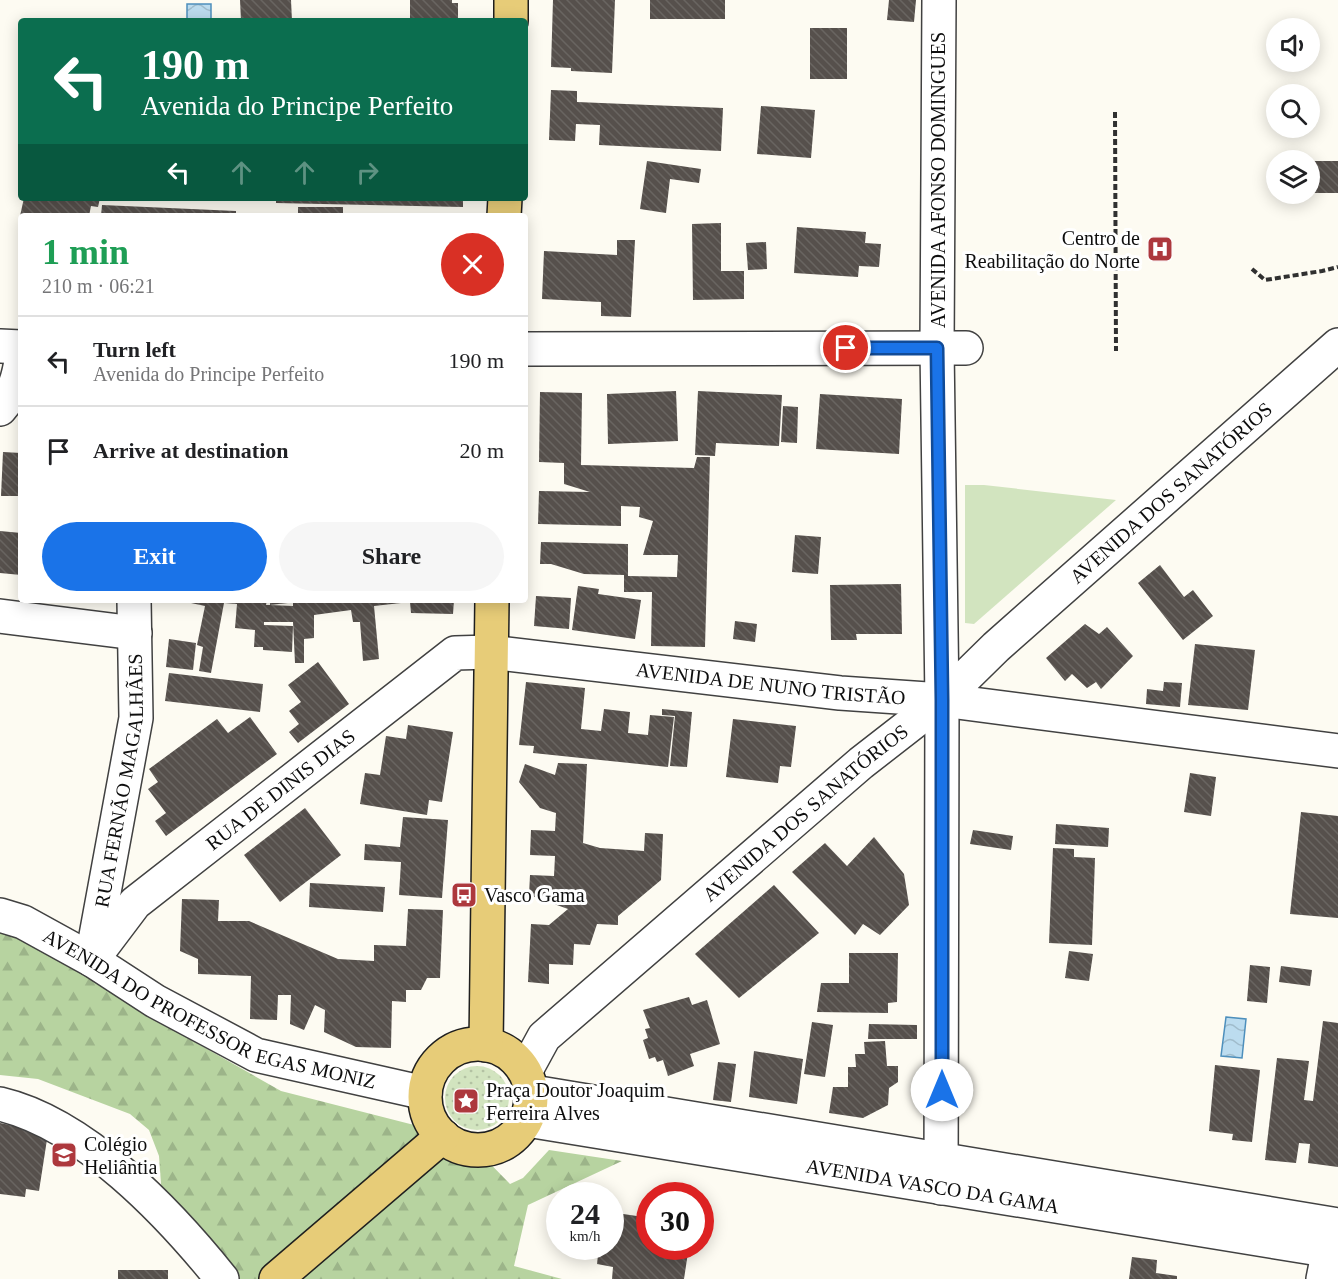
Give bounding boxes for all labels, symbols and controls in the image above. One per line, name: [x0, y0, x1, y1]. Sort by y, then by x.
map controls: [1266, 18, 1320, 204]
button: sound: [1266, 18, 1320, 72]
street label: AVENIDA AFONSO DOMINGUES: [927, 32, 949, 328]
icon: left: [42, 42, 120, 120]
text: 190 m: [141, 42, 250, 88]
button: search: [1266, 84, 1320, 138]
text: Avenida do Principe Perfeito: [141, 91, 453, 121]
button: layers: [1266, 150, 1320, 204]
icon: left: [162, 156, 195, 189]
icon: ahead: [225, 156, 258, 189]
icon: ahead: [288, 156, 321, 189]
icon: right: [351, 156, 384, 189]
place label: Centro de Reabilitação do Norte: [965, 227, 1140, 273]
text: 1 min: [42, 232, 129, 272]
button: close: [441, 233, 504, 296]
hospital icon: Centro de Reabilitação do Norte: [1145, 234, 1175, 264]
text: 210 m · 06:21: [42, 275, 155, 297]
pin: [820, 322, 871, 373]
icon: arrive: [829, 331, 862, 364]
text: Turn left: [93, 337, 176, 362]
icon: left: [42, 345, 75, 378]
text: 190 m: [448, 348, 504, 373]
text: Avenida do Principe Perfeito: [93, 363, 324, 385]
street label: AVENIDA DOS SANATÓRIOS: [1065, 398, 1276, 588]
icon: arrive: [42, 435, 75, 468]
text: Arrive at destination: [93, 438, 289, 463]
text: 20 m: [459, 438, 504, 463]
button: Exit: [42, 522, 267, 591]
button: Share: [279, 522, 504, 591]
street label: RUA FERNÃO MAGALHÃES: [90, 653, 147, 909]
street label: AVENIDA DE NUNO TRISTÃO: [635, 658, 906, 708]
street label: AVENIDA DOS SANATÓRIOS: [698, 720, 912, 906]
street label: RUA DE DINIS DIAS: [202, 724, 359, 854]
bus stop icon: Vasco Gama: [449, 880, 479, 910]
place label: Vasco Gama: [484, 884, 585, 906]
street label: AVENIDA DO PROFESSOR EGAS MONIZ: [39, 924, 378, 1093]
position arrow: [910, 1058, 974, 1122]
place label: Praça Doutor Joaquim Ferreira Alves: [486, 1079, 665, 1124]
place icon: Praça Doutor Joaquim Ferreira Alves: [451, 1086, 481, 1116]
place label: Colégio Heliântia: [84, 1133, 157, 1178]
school or university icon: Colégio Heliântia: [49, 1140, 79, 1170]
street label: AVENIDA VASCO DA GAMA: [804, 1155, 1061, 1218]
speed limit sign: 30: [636, 1182, 714, 1260]
text: 24: [570, 1197, 600, 1230]
text: km/h: [570, 1228, 600, 1244]

